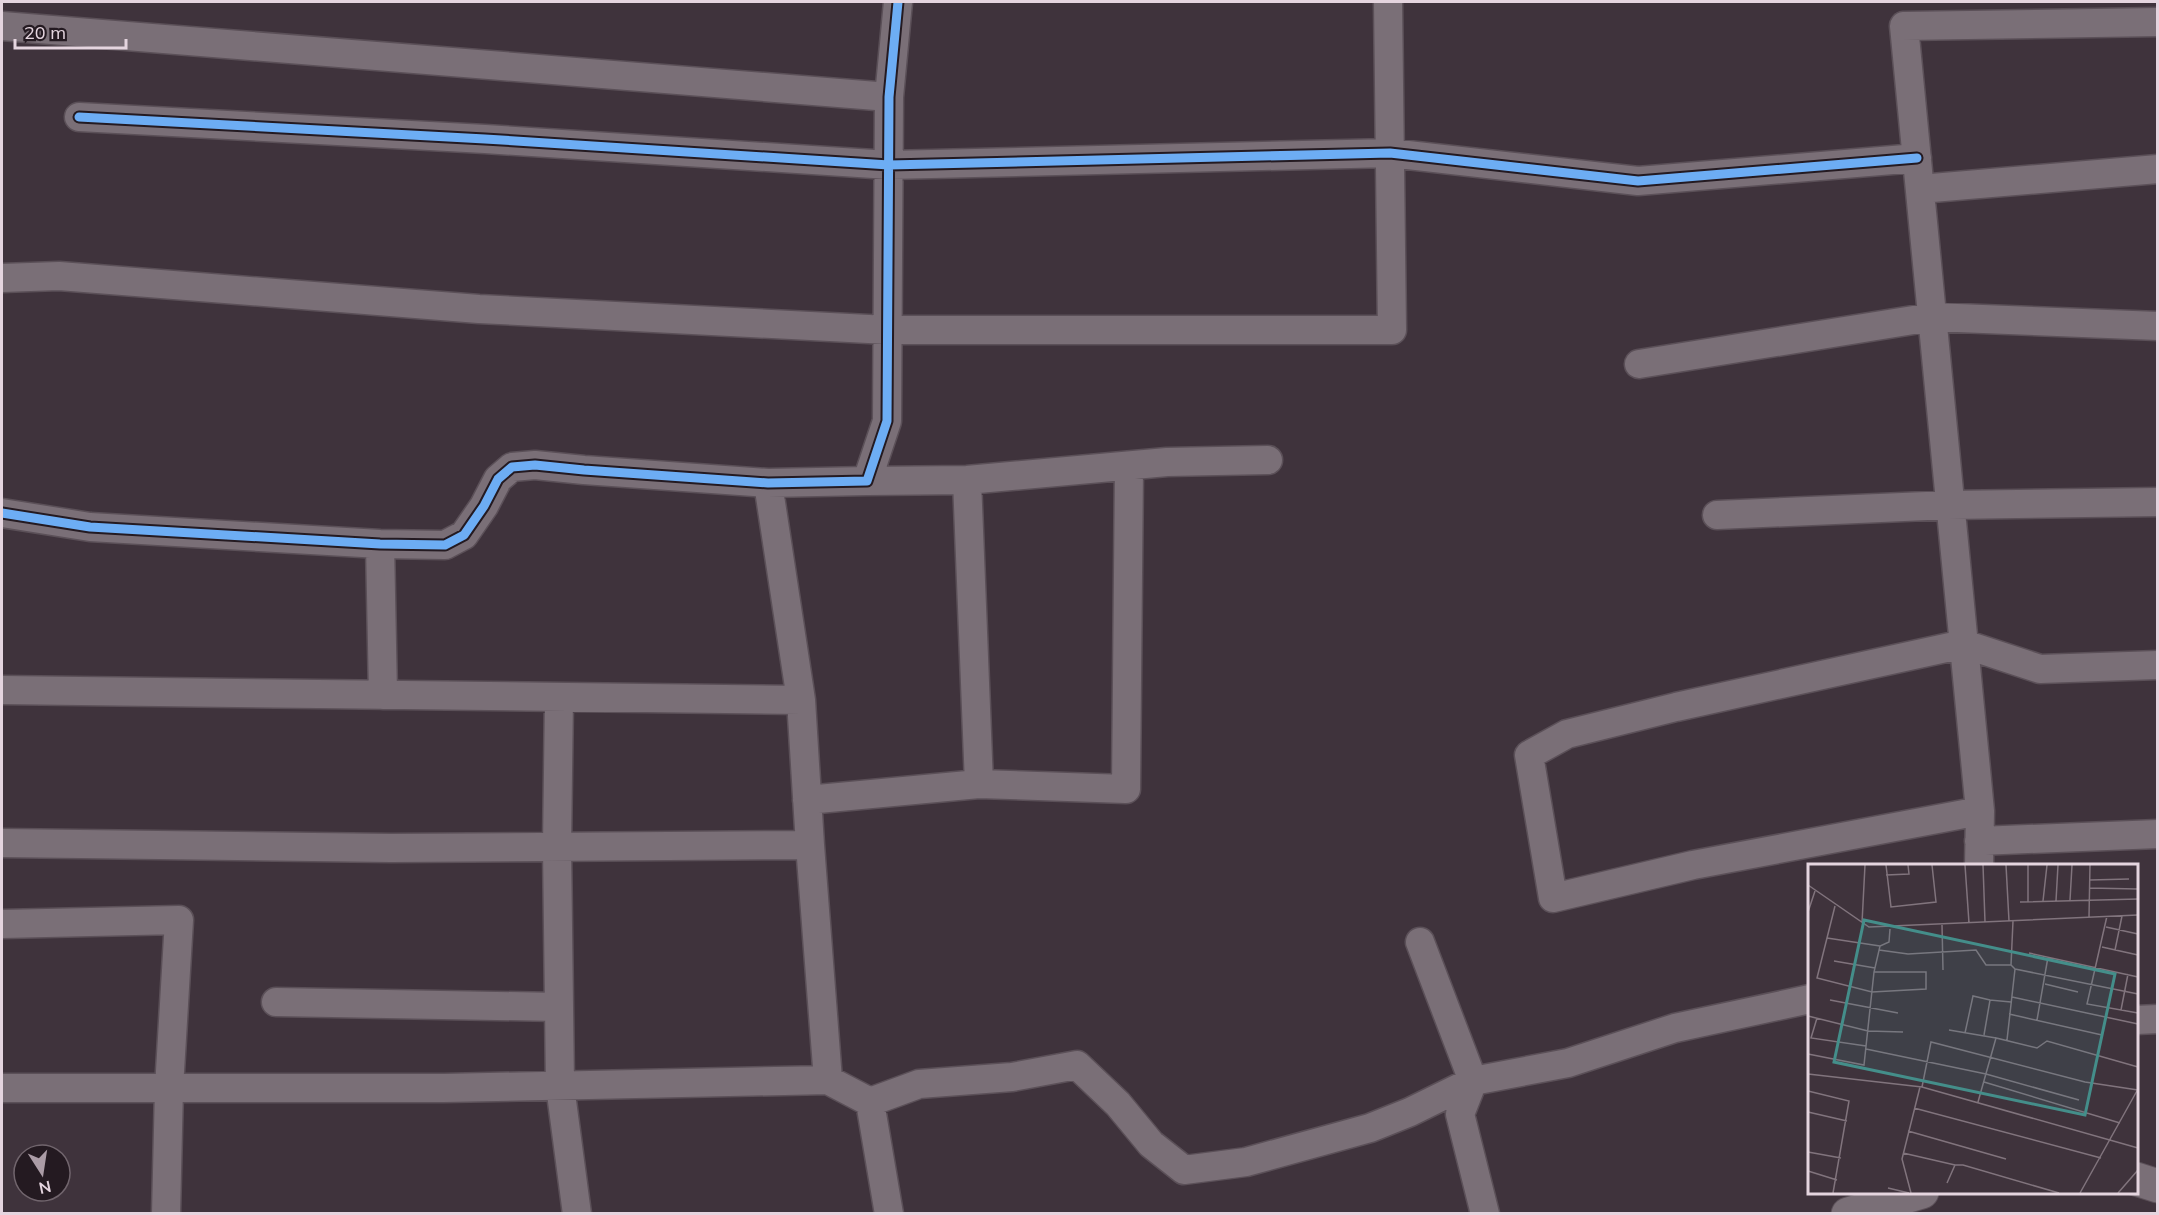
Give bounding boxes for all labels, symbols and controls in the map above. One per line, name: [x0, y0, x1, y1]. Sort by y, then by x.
scale bar: [15, 12, 126, 50]
text: 20 m: [24, 21, 66, 44]
inset map: [1808, 864, 2138, 1194]
north arrow: [12, 1143, 72, 1203]
text: N: [37, 1177, 53, 1199]

